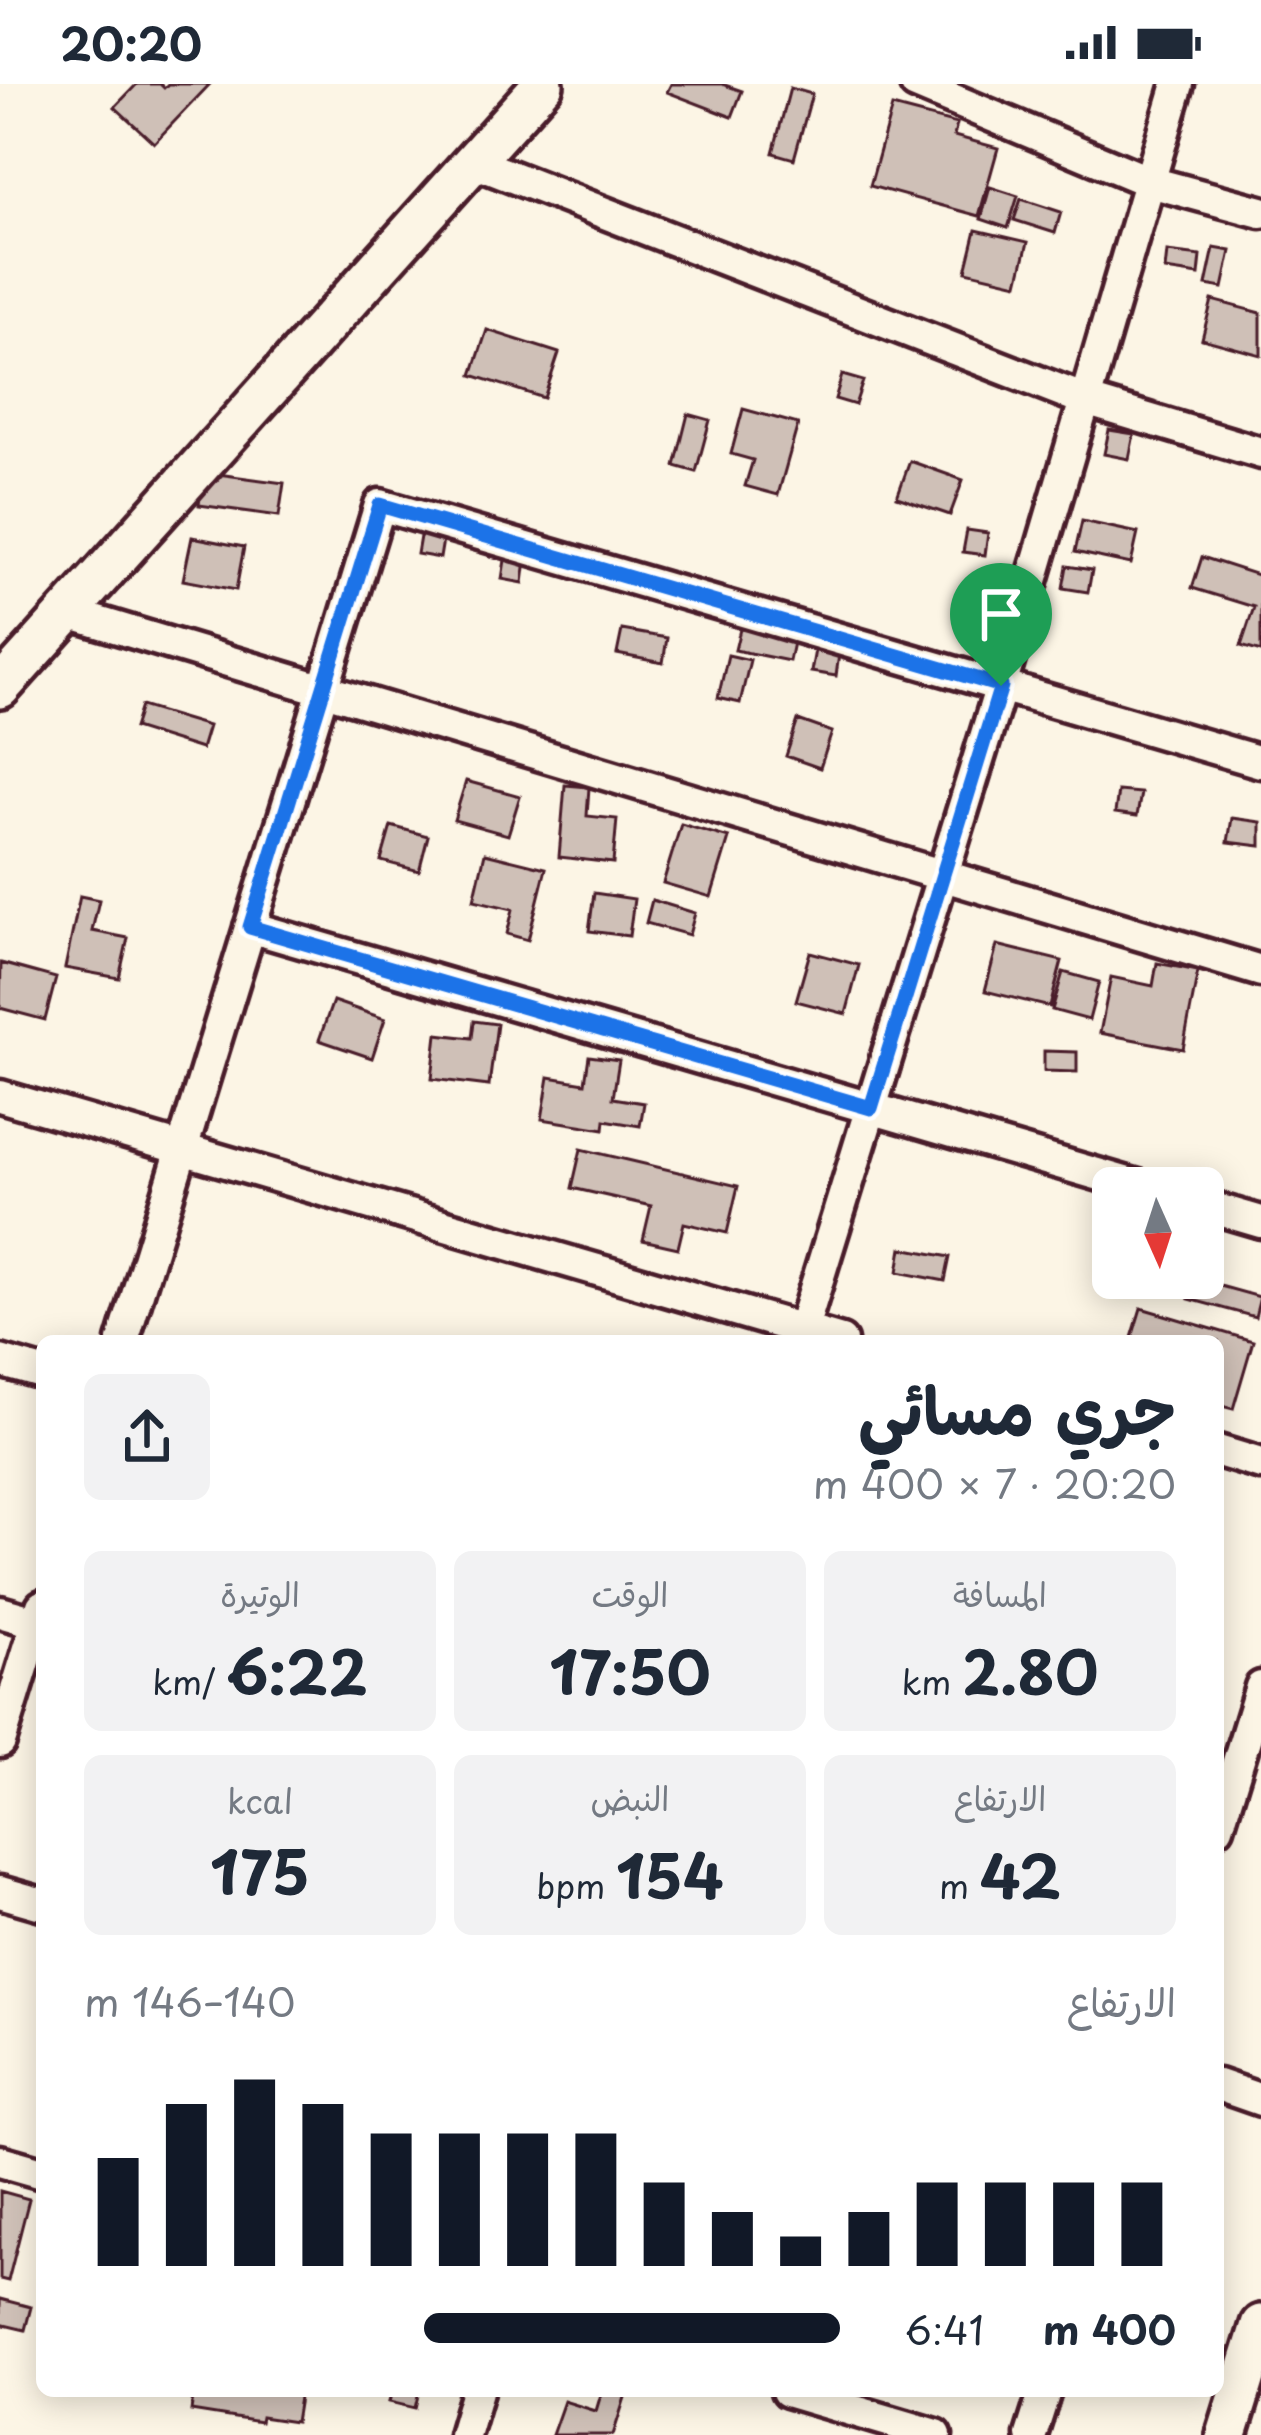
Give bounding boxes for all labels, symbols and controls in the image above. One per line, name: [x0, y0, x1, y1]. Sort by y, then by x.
text: 20:20: [60, 8, 202, 76]
pin: [950, 563, 1052, 686]
icon: arrive: [968, 581, 1034, 647]
north arrow: [1092, 1167, 1224, 1299]
map controls: [1092, 1167, 1224, 1299]
text: جري مسائي: [858, 1358, 1176, 1457]
button: share: [84, 1374, 210, 1500]
text: 20:20 · 7 × 400 m: [813, 1453, 1176, 1512]
text: الوتيرة: [220, 1568, 300, 1618]
text: الوقت: [592, 1568, 669, 1618]
text: المسافة: [953, 1568, 1047, 1618]
text: 6:22: [226, 1625, 368, 1715]
text: 17:50: [549, 1625, 711, 1715]
text: 2.80: [962, 1625, 1098, 1715]
text: /km: [152, 1656, 226, 1706]
text: km: [902, 1656, 962, 1706]
text: النبض: [591, 1772, 669, 1822]
text: الارتفاع: [954, 1772, 1046, 1822]
text: kcal: [227, 1775, 293, 1825]
text: 175: [210, 1825, 310, 1915]
text: 154: [616, 1829, 724, 1919]
text: 42: [980, 1829, 1061, 1919]
text: bpm: [536, 1860, 616, 1910]
text: m: [939, 1860, 980, 1910]
text: 140–146 m: [84, 1971, 295, 2030]
text: الارتفاع: [1067, 1971, 1176, 2030]
text: 6:41: [905, 2299, 984, 2358]
text: 400 m: [1043, 2299, 1176, 2358]

